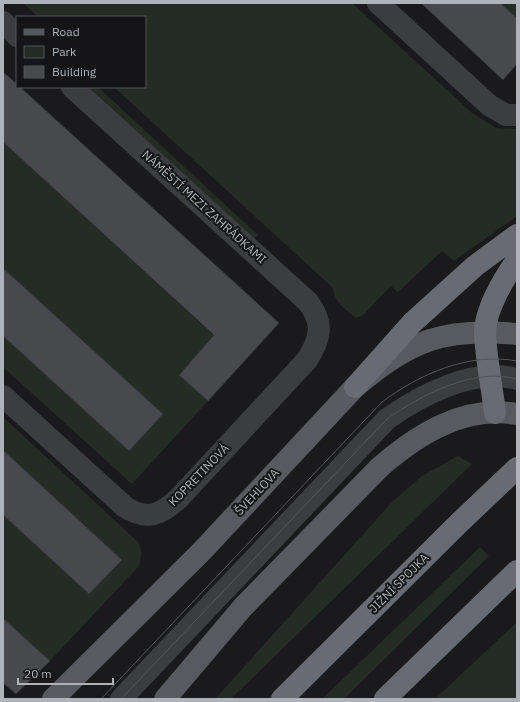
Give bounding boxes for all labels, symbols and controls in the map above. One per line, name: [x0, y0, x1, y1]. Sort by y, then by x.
legend: [16, 16, 146, 88]
text: Road: [52, 24, 80, 39]
text: Park: [52, 44, 77, 59]
text: Building: [52, 64, 97, 79]
street label: NÁMĚSTÍ MEZI ZAHRÁDKAMI: [139, 147, 270, 266]
street label: KOPRETINOVÁ: [165, 440, 232, 509]
street label: ŠVEHLOVA: [231, 465, 282, 518]
street label: JIŽNÍ SPOJKA: [366, 550, 432, 616]
scale bar: [18, 660, 113, 686]
text: 20 m: [24, 666, 52, 681]

